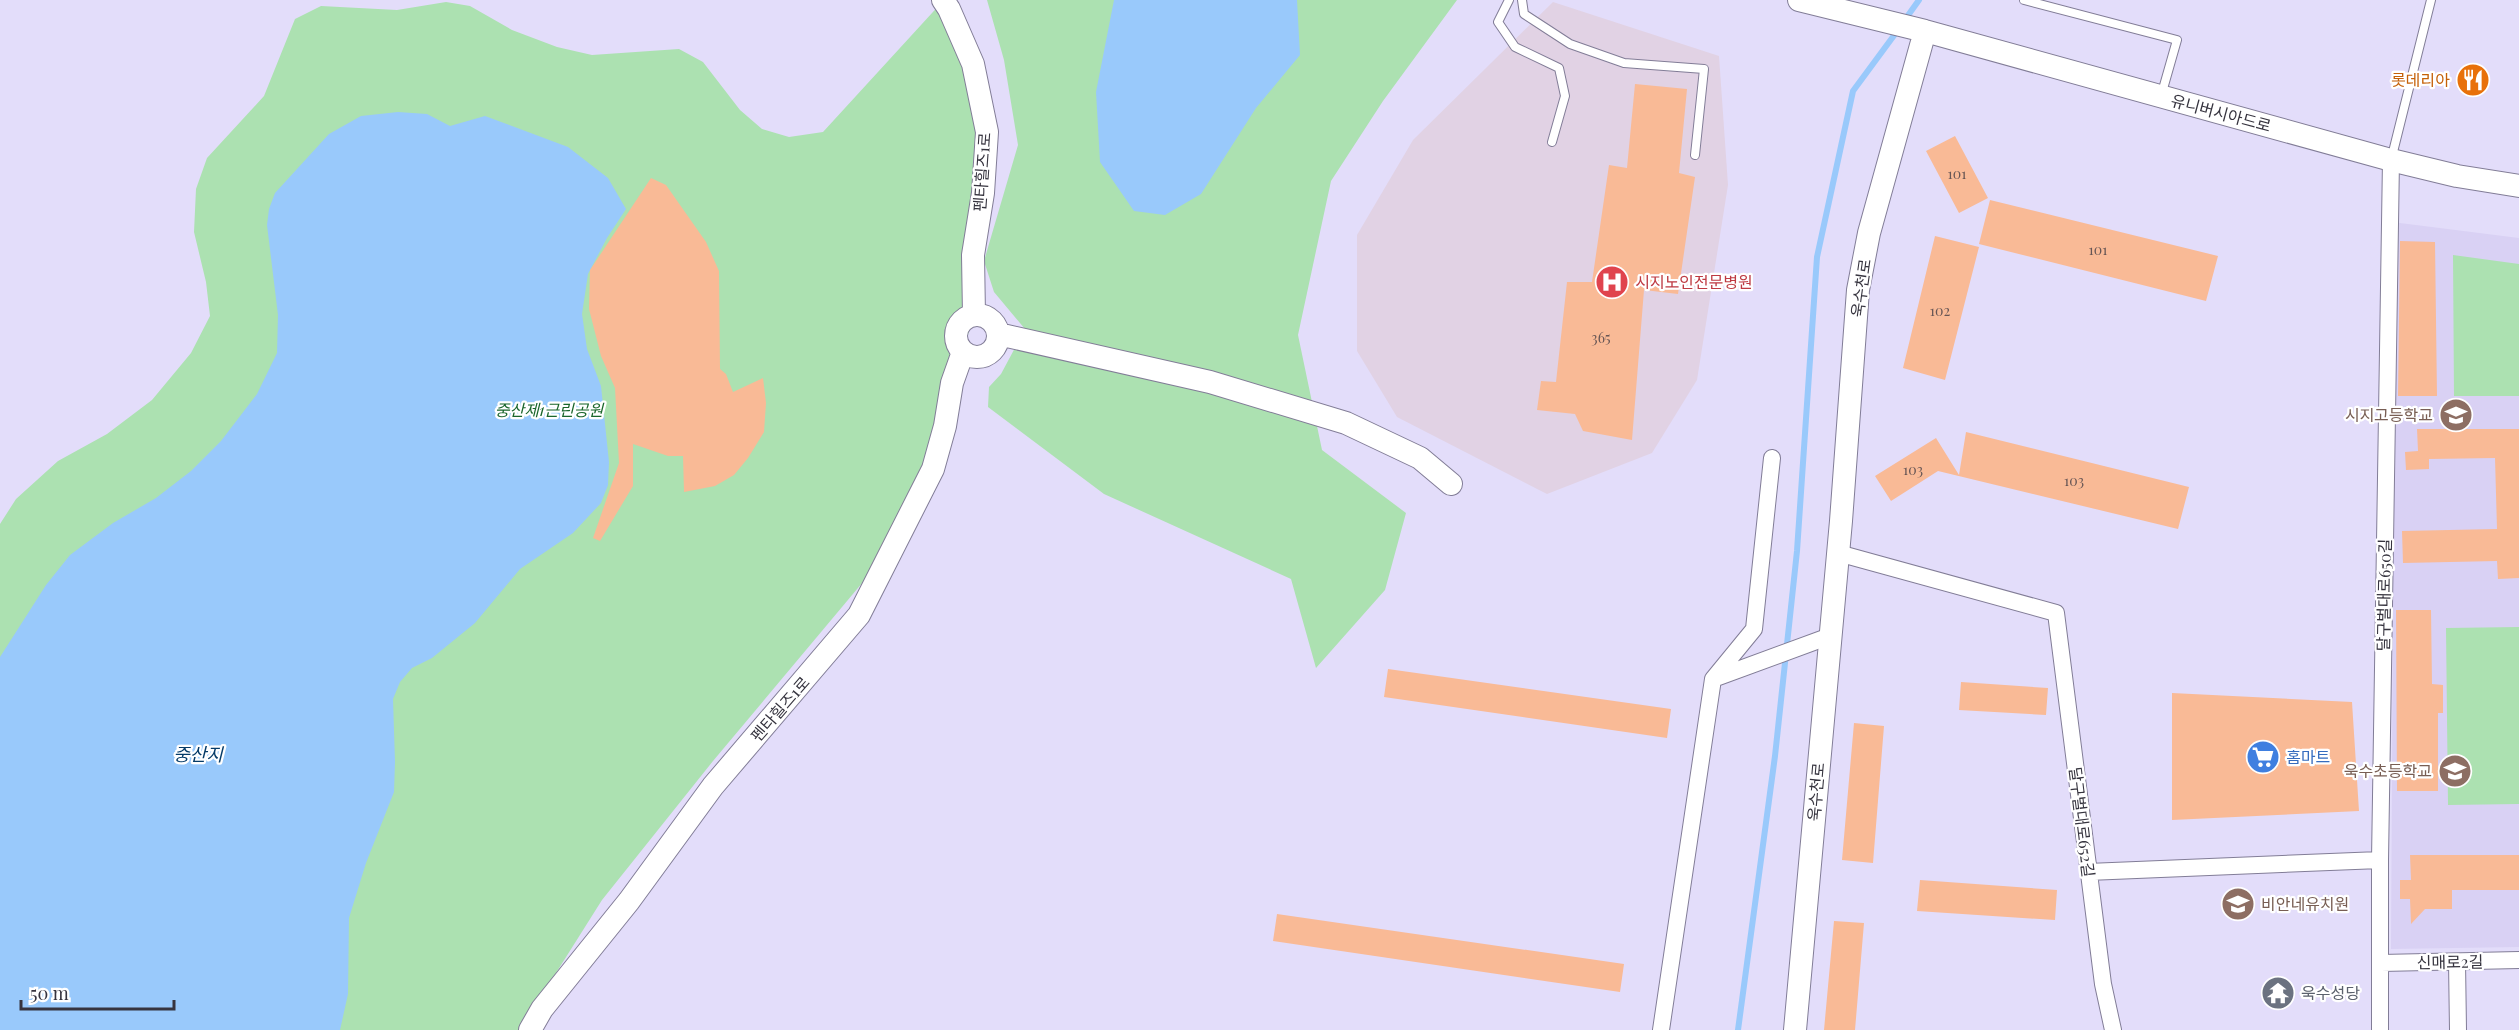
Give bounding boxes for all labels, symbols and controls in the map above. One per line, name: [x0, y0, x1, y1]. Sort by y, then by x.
restaurant icon: 롯데리아: [2455, 62, 2491, 98]
place label: 롯데리아: [2391, 69, 2450, 90]
street label: 유니버시아드로: [2169, 89, 2274, 136]
street label: 펜타힐즈1로: [968, 131, 995, 212]
house number: 101: [1948, 164, 1966, 183]
house number: 101: [2089, 240, 2107, 259]
street label: 욱수천로: [1846, 257, 1875, 319]
hospital icon: 시지노인전문병원: [1594, 264, 1630, 300]
place label: 시지노인전문병원: [1635, 271, 1753, 292]
house number: 102: [1930, 301, 1950, 320]
house number: 365: [1591, 328, 1611, 347]
school or university icon: 시지고등학교: [2438, 397, 2474, 433]
park label: 중산제1근린공원: [495, 399, 605, 420]
place label: 시지고등학교: [2345, 404, 2433, 425]
house number: 103: [1903, 460, 1923, 479]
house number: 103: [2064, 471, 2084, 490]
street label: 달구벌대로650길: [2372, 538, 2395, 652]
street label: 펜타힐즈1로: [746, 672, 814, 746]
supermarket icon: 홈마트: [2245, 739, 2281, 775]
water label: 중산지: [173, 742, 224, 766]
place label: 홈마트: [2286, 746, 2330, 767]
school or university icon: 욱수초등학교: [2437, 753, 2473, 789]
place label: 욱수초등학교: [2344, 760, 2432, 781]
street label: 욱수천로: [1802, 761, 1829, 822]
street label: 달구벌대로652길: [2065, 766, 2100, 878]
school or university icon: 비안네유치원: [2220, 886, 2256, 922]
place label: 비안네유치원: [2261, 893, 2349, 914]
street label: 신매로2길: [2417, 950, 2483, 973]
scale bar: [21, 973, 174, 1011]
temple icon: 욱수성당: [2260, 975, 2296, 1011]
text: 50 m: [30, 981, 69, 1005]
place label: 욱수성당: [2301, 982, 2360, 1003]

